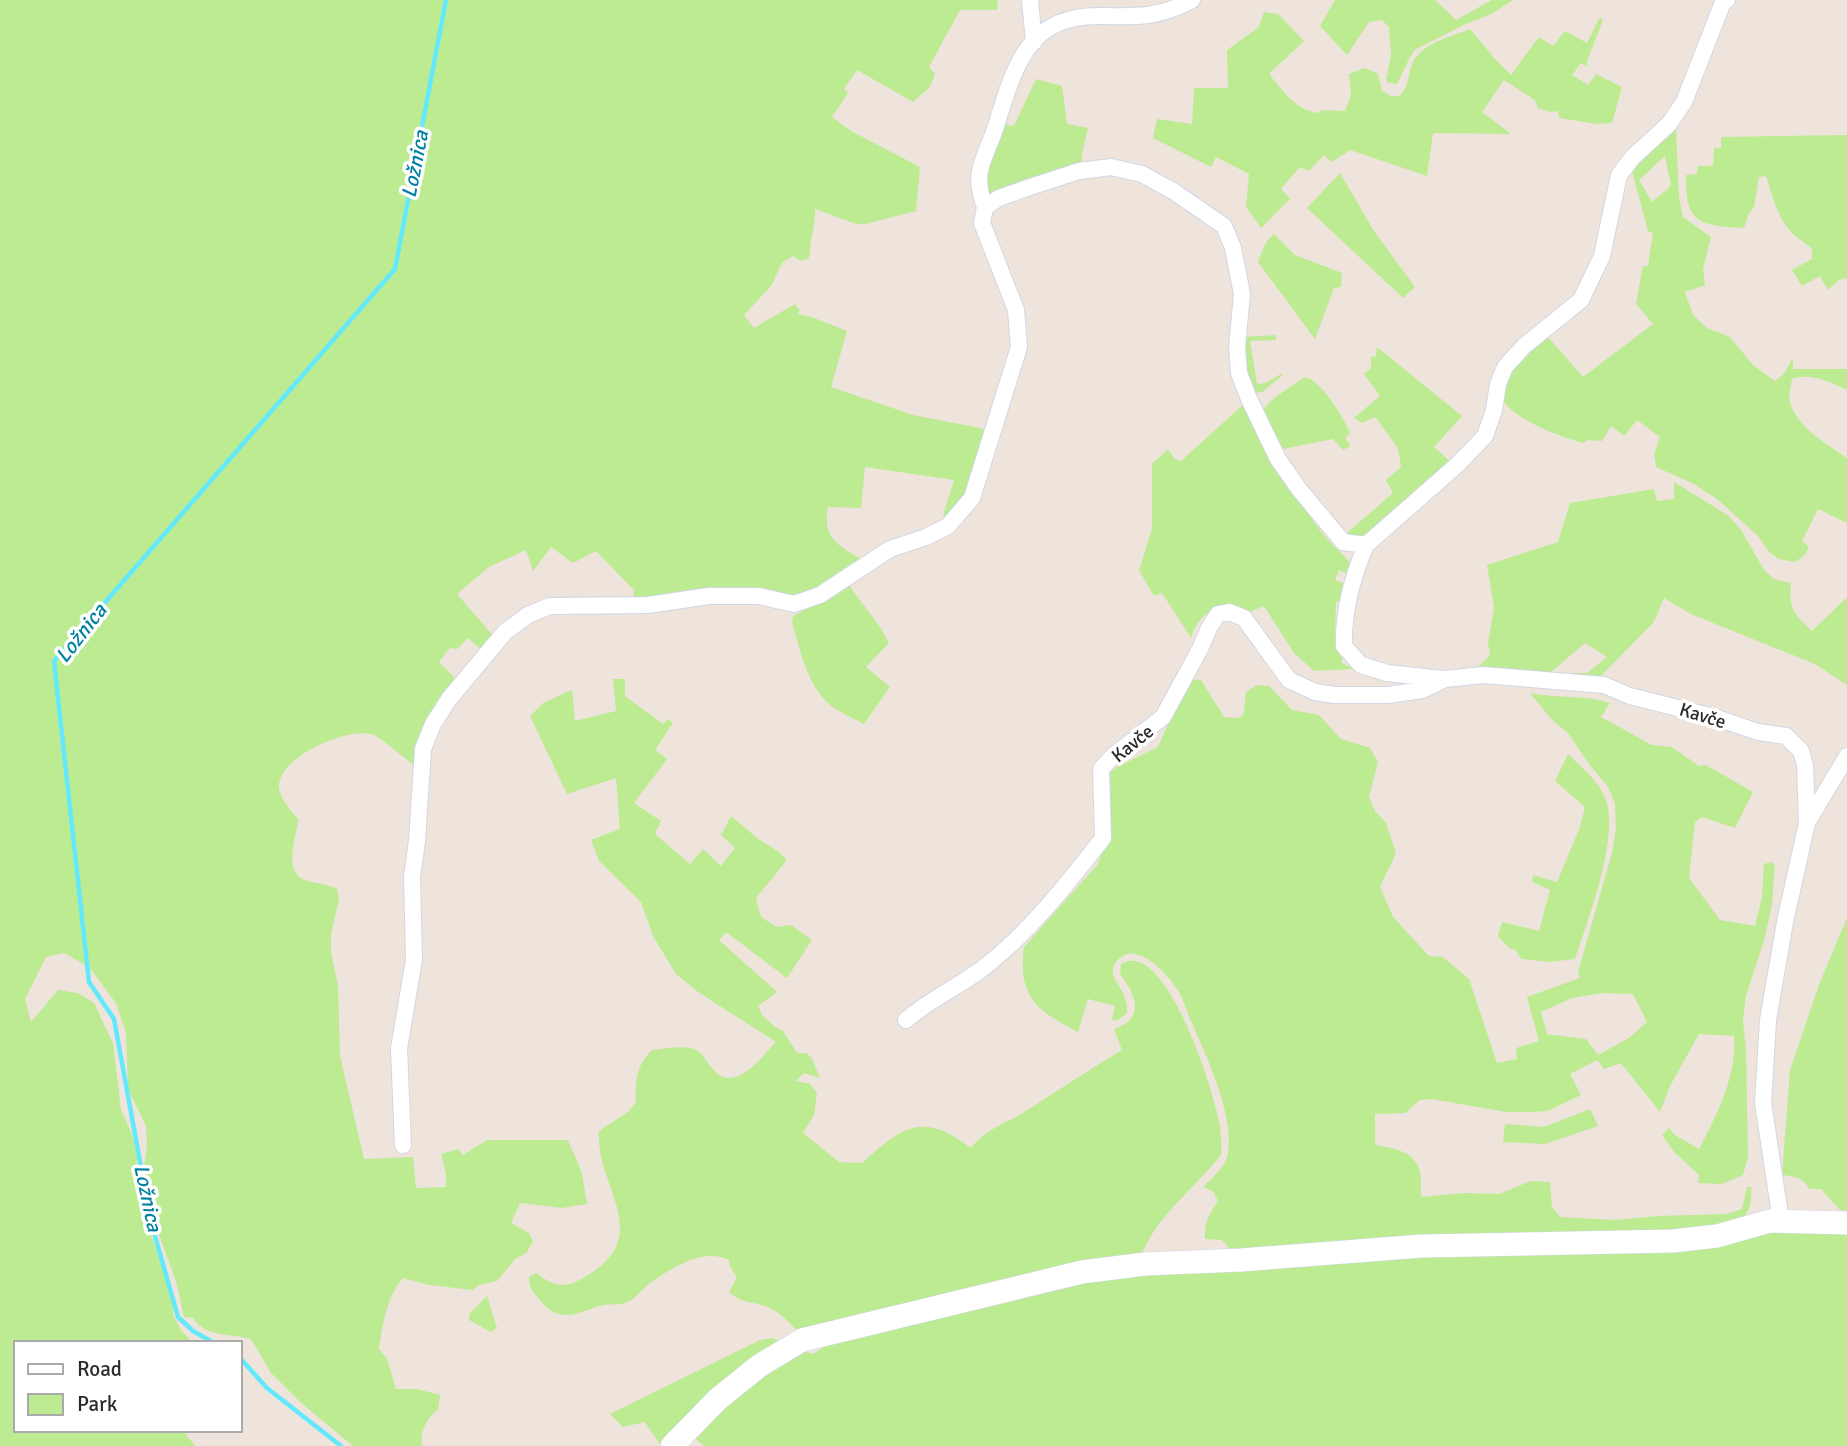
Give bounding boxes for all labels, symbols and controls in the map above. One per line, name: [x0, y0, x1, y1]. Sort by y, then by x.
water label: Ložnica: [396, 127, 435, 200]
water label: Ložnica: [50, 597, 113, 668]
street label: Kavče: [1677, 698, 1729, 734]
street label: Kavče: [1107, 720, 1159, 768]
water label: Ložnica: [128, 1162, 168, 1235]
legend: [14, 1341, 242, 1432]
text: Road: [77, 1356, 122, 1382]
text: Park: [77, 1391, 118, 1417]

